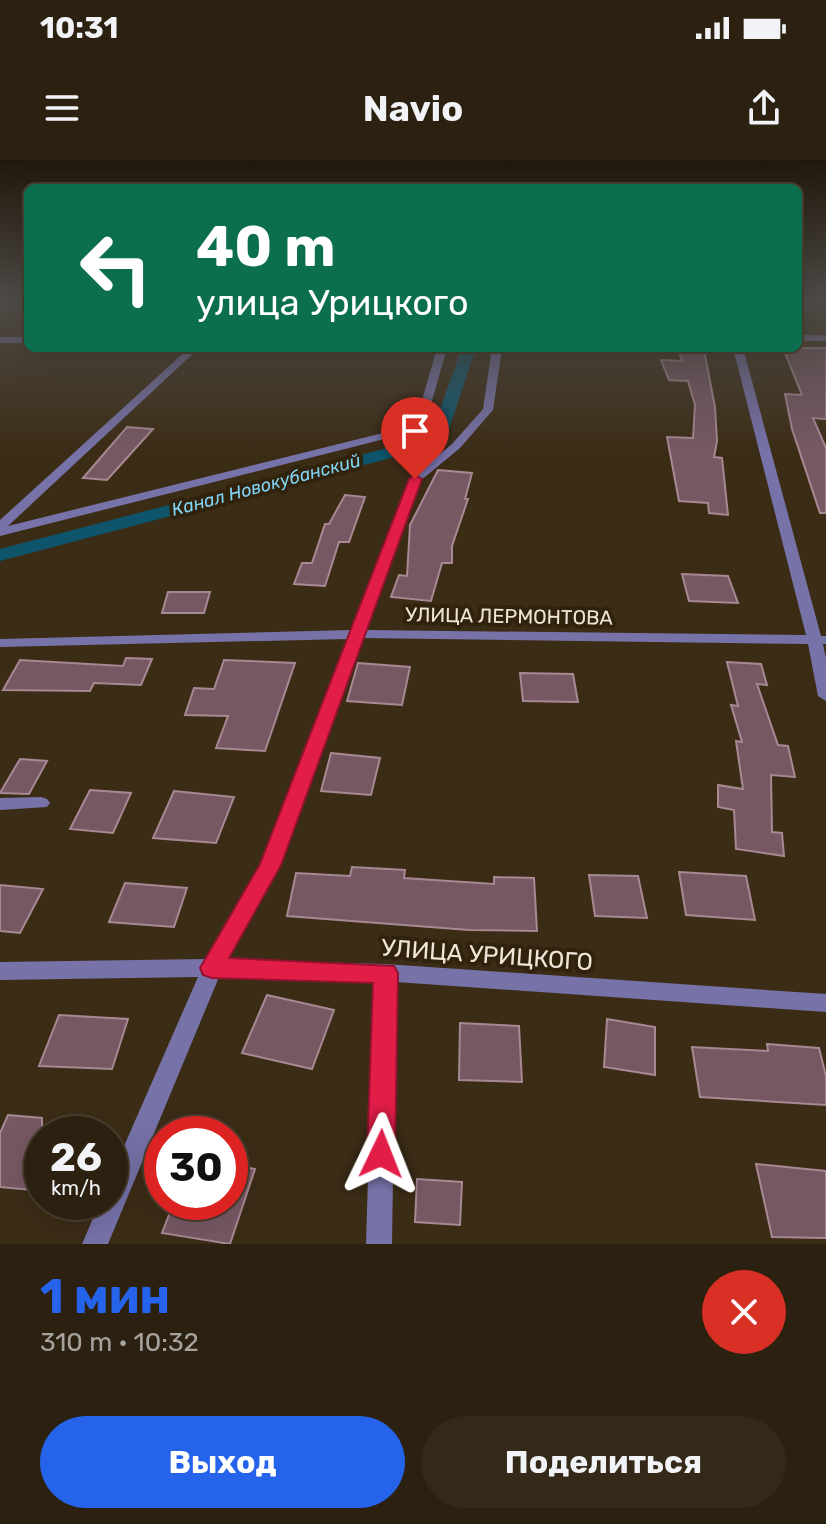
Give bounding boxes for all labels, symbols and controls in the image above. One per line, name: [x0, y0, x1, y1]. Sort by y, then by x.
text: 10:31: [40, 10, 118, 46]
icon: menu: [40, 86, 84, 130]
icon: share: [742, 86, 786, 130]
text: Navio: [363, 87, 463, 130]
text: 40 m: [196, 214, 336, 280]
icon: left: [64, 216, 168, 320]
text: улица Урицкого: [196, 281, 469, 324]
pin: [381, 397, 449, 479]
icon: arrive: [393, 409, 437, 453]
water label: Канал Новокубанский: [169, 449, 363, 521]
street label: УЛИЦА ЛЕРМОНТОВА: [405, 602, 613, 630]
street label: УЛИЦА УРИЦКОГО: [380, 934, 594, 976]
position arrow: [339, 1112, 423, 1196]
speed limit sign: 30: [144, 1116, 248, 1220]
text: 26: [50, 1134, 102, 1181]
text: km/h: [51, 1176, 101, 1200]
text: 1 мин: [40, 1268, 170, 1325]
button: close: [702, 1270, 786, 1354]
text: 310 m · 10:32: [40, 1327, 199, 1358]
button: Выход: [40, 1416, 405, 1508]
button: Поделиться: [421, 1416, 786, 1508]

